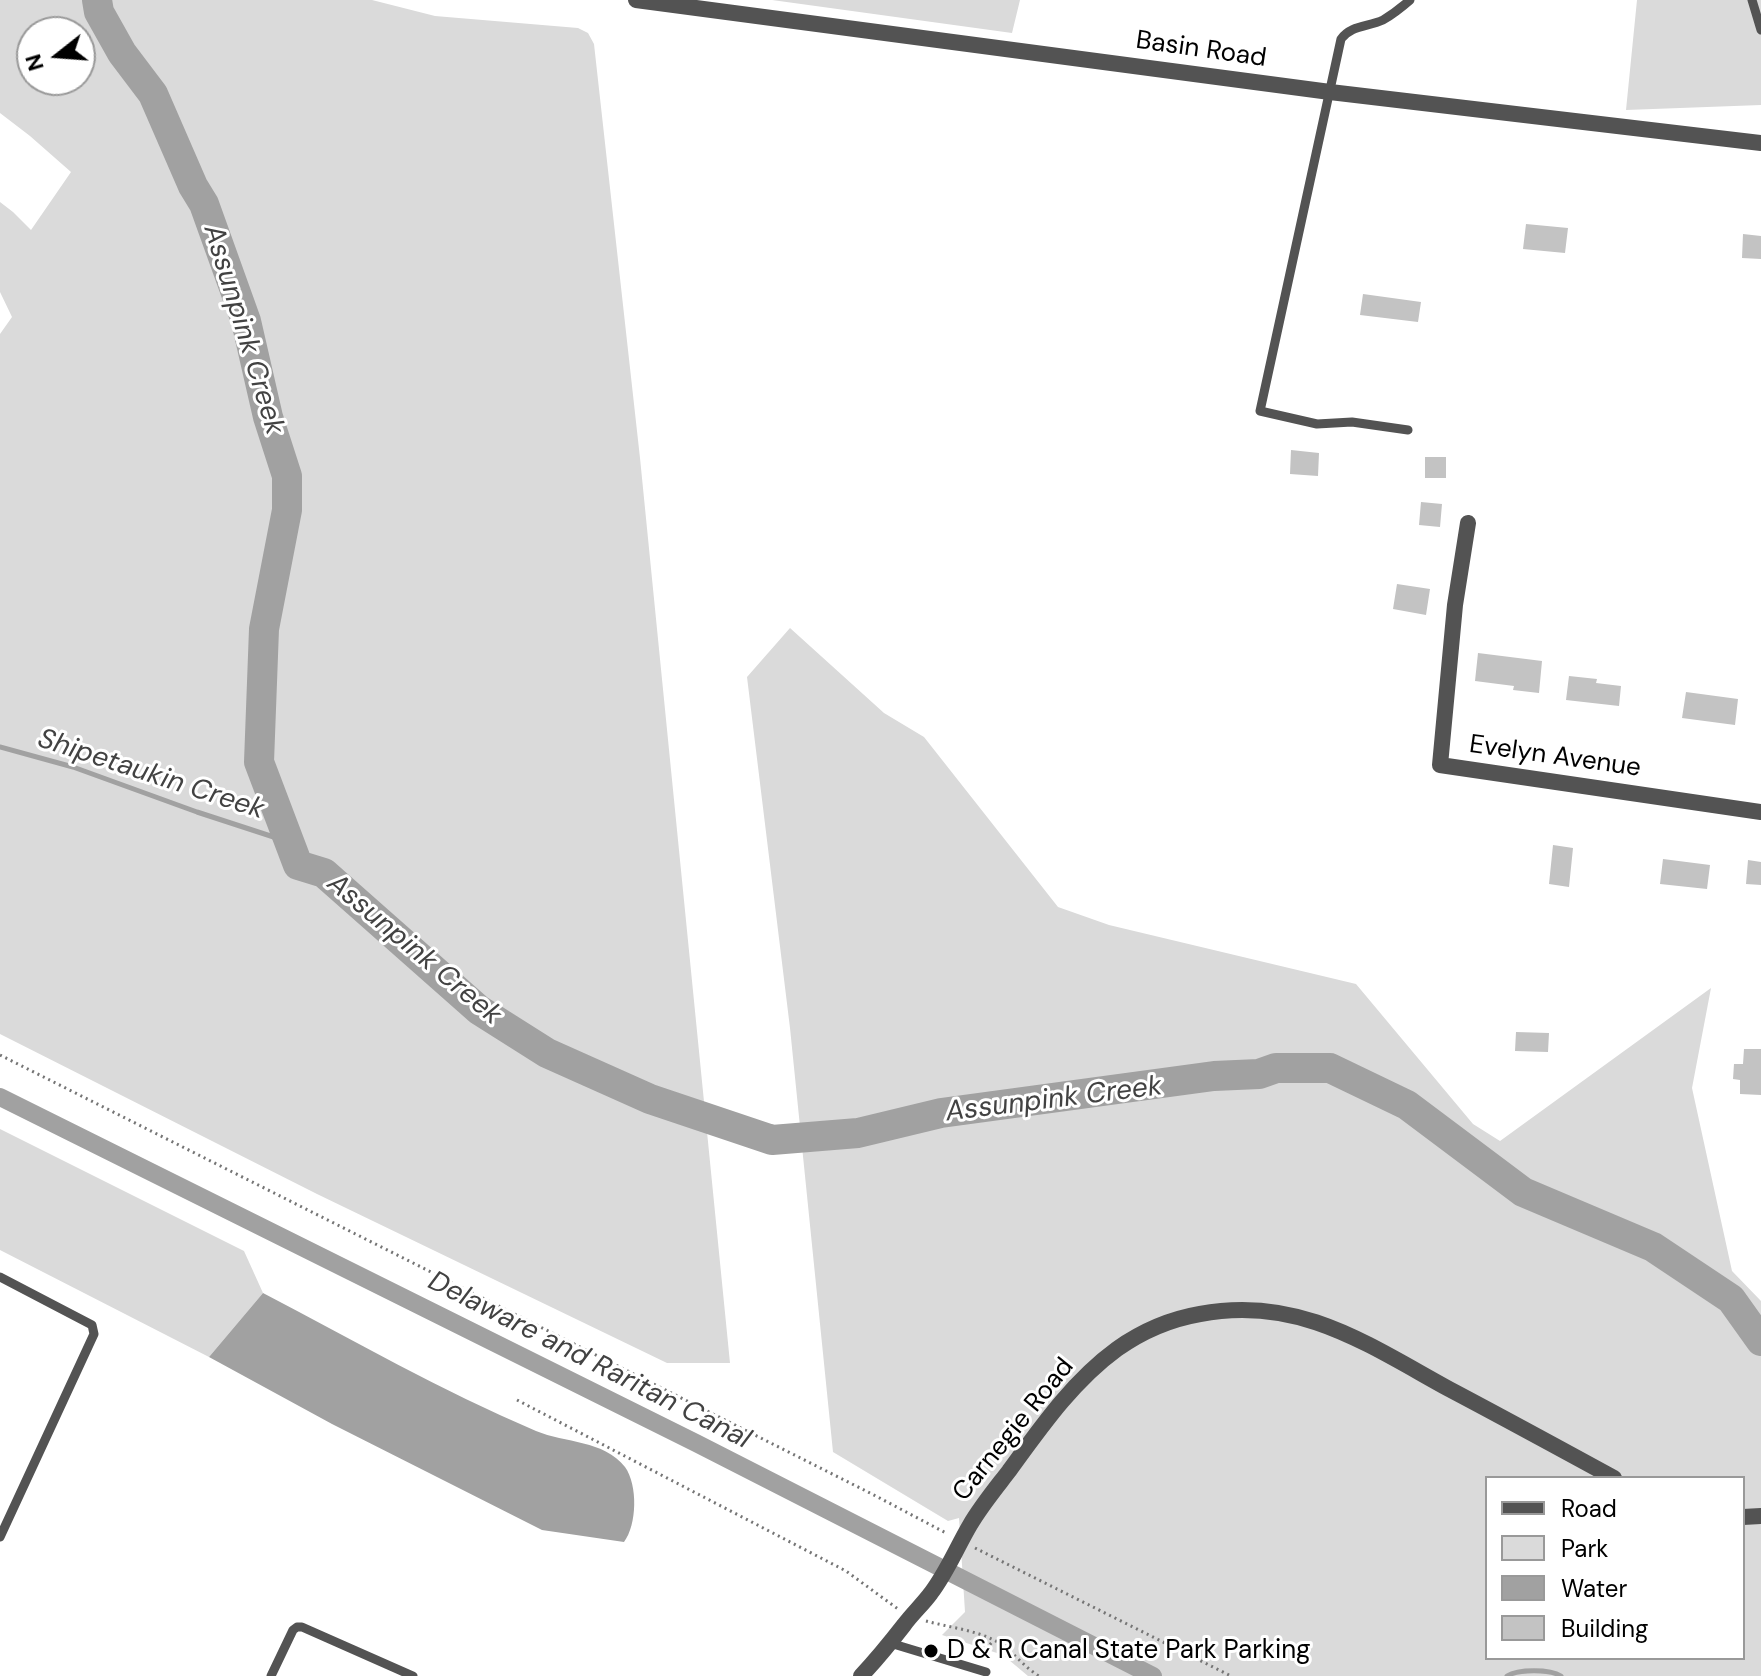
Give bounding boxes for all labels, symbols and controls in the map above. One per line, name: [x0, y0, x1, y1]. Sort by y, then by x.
north arrow: [16, 16, 96, 96]
street label: Basin Road: [1134, 25, 1268, 75]
text: N: [18, 51, 51, 74]
water label: Assunpink Creek: [195, 221, 291, 439]
water label: Shipetaukin Creek: [33, 723, 269, 827]
street label: Evelyn Avenue: [1467, 730, 1643, 784]
water label: Assunpink Creek: [320, 867, 508, 1033]
water label: Assunpink Creek: [944, 1070, 1164, 1130]
water label: Delaware and Raritan Canal: [422, 1265, 756, 1457]
street label: Carnegie Road: [947, 1352, 1081, 1508]
legend: [1485, 1476, 1745, 1660]
text: Road: [1561, 1493, 1617, 1524]
text: Park: [1561, 1533, 1608, 1564]
text: Water: [1561, 1573, 1627, 1604]
text: Building: [1561, 1613, 1648, 1644]
place label: D & R Canal State Park Parking: [947, 1635, 1311, 1667]
marker: D & R Canal State Park Parking: [922, 1642, 940, 1660]

